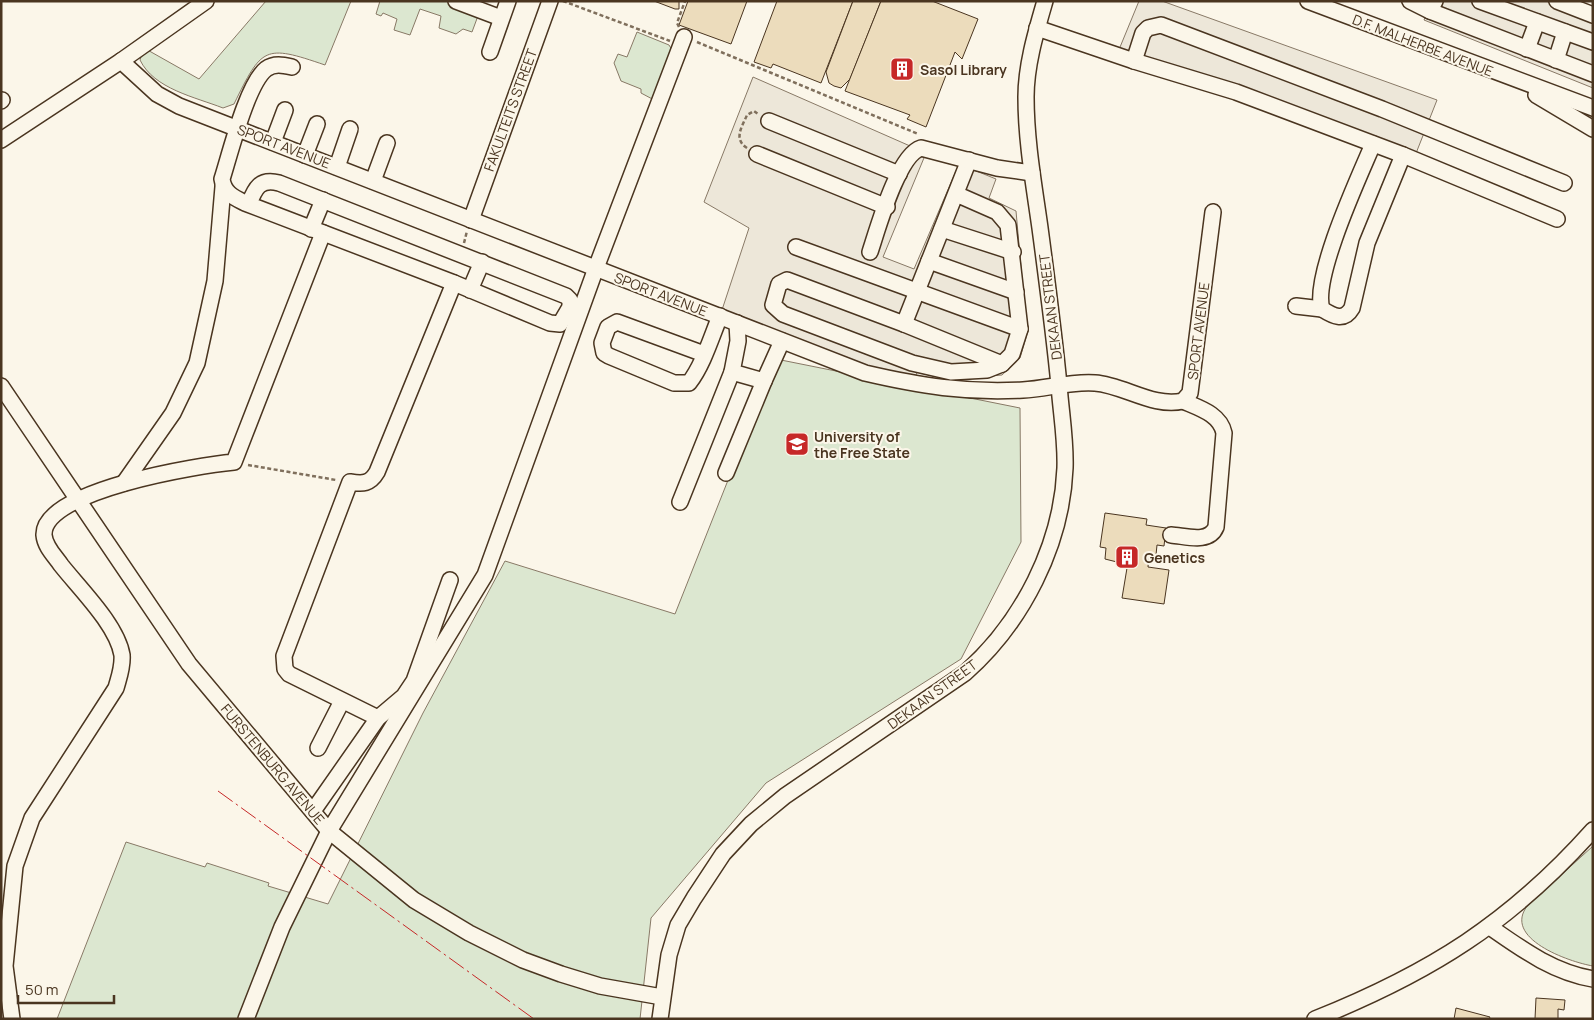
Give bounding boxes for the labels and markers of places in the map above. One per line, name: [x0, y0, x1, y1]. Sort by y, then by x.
building icon: Sasol Library: [889, 56, 915, 82]
place label: Sasol Library: [920, 60, 1007, 79]
place label: University of the Free State: [814, 427, 910, 462]
school or university icon: University of the Free State: [784, 431, 810, 457]
building icon: Genetics: [1114, 544, 1140, 570]
place label: Genetics: [1144, 548, 1206, 567]

